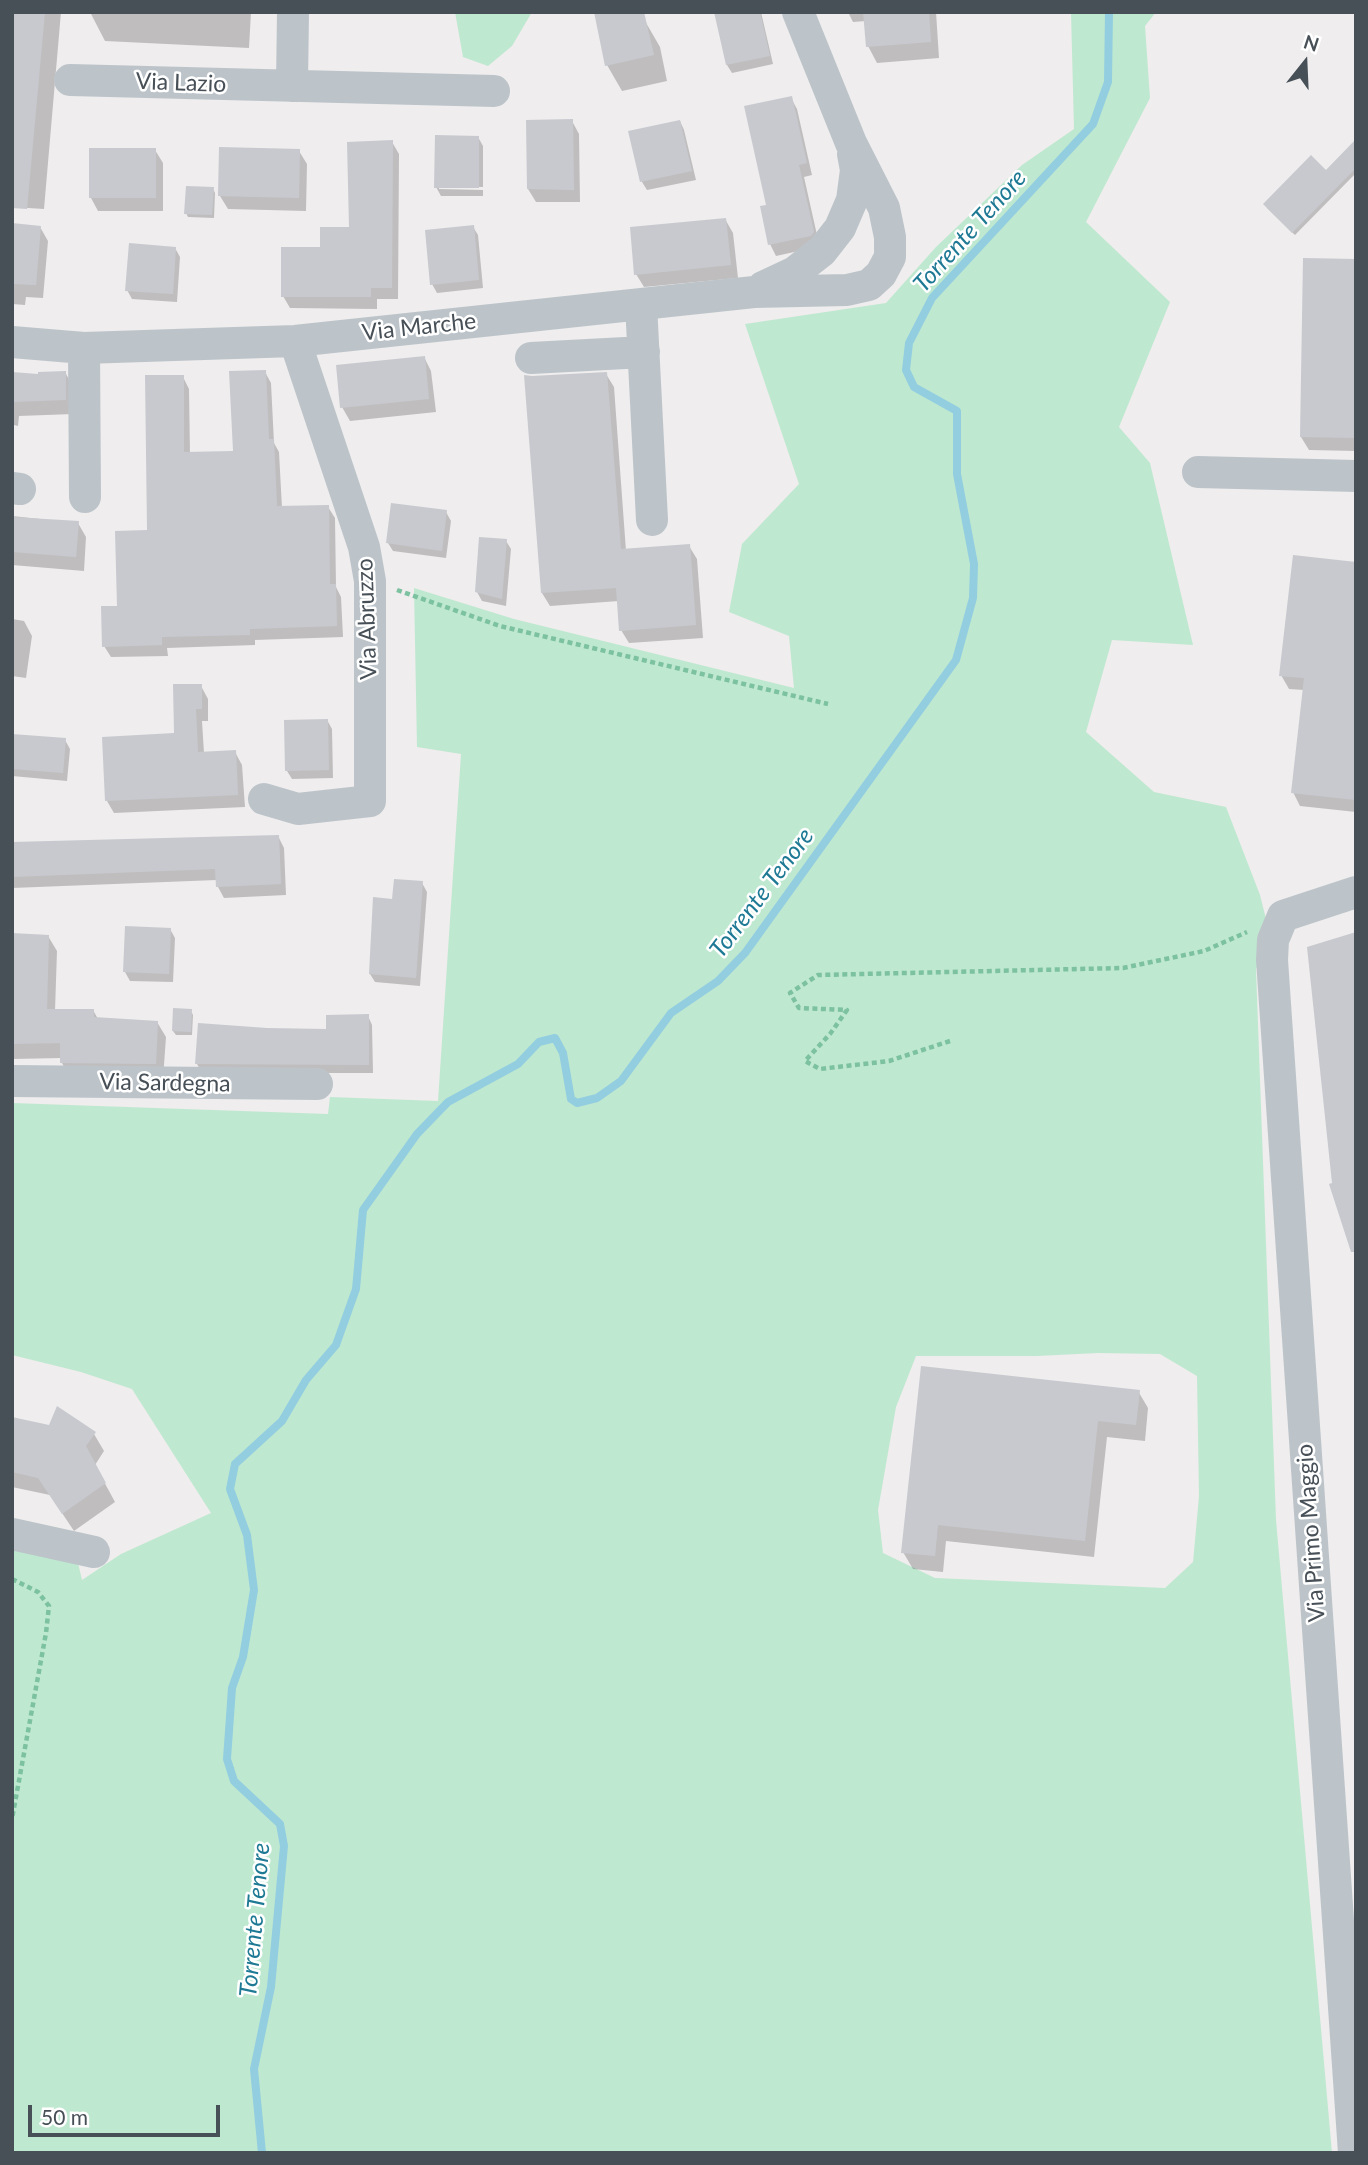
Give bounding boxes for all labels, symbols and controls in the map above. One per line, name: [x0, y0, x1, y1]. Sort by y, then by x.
north arrow: [1270, 28, 1340, 98]
text: N: [1301, 29, 1322, 56]
street label: Via Lazio: [135, 68, 227, 98]
water label: Torrente Tenore: [908, 164, 1032, 298]
street label: Via Marche: [361, 307, 477, 347]
street label: Via Abruzzo: [351, 558, 383, 680]
water label: Torrente Tenore: [704, 823, 820, 963]
street label: Via Sardegna: [99, 1068, 231, 1098]
street label: Via Primo Maggio: [1291, 1443, 1331, 1623]
water label: Torrente Tenore: [234, 1842, 276, 1998]
scale bar: [32, 2092, 224, 2136]
text: 50 m: [41, 2104, 88, 2129]

